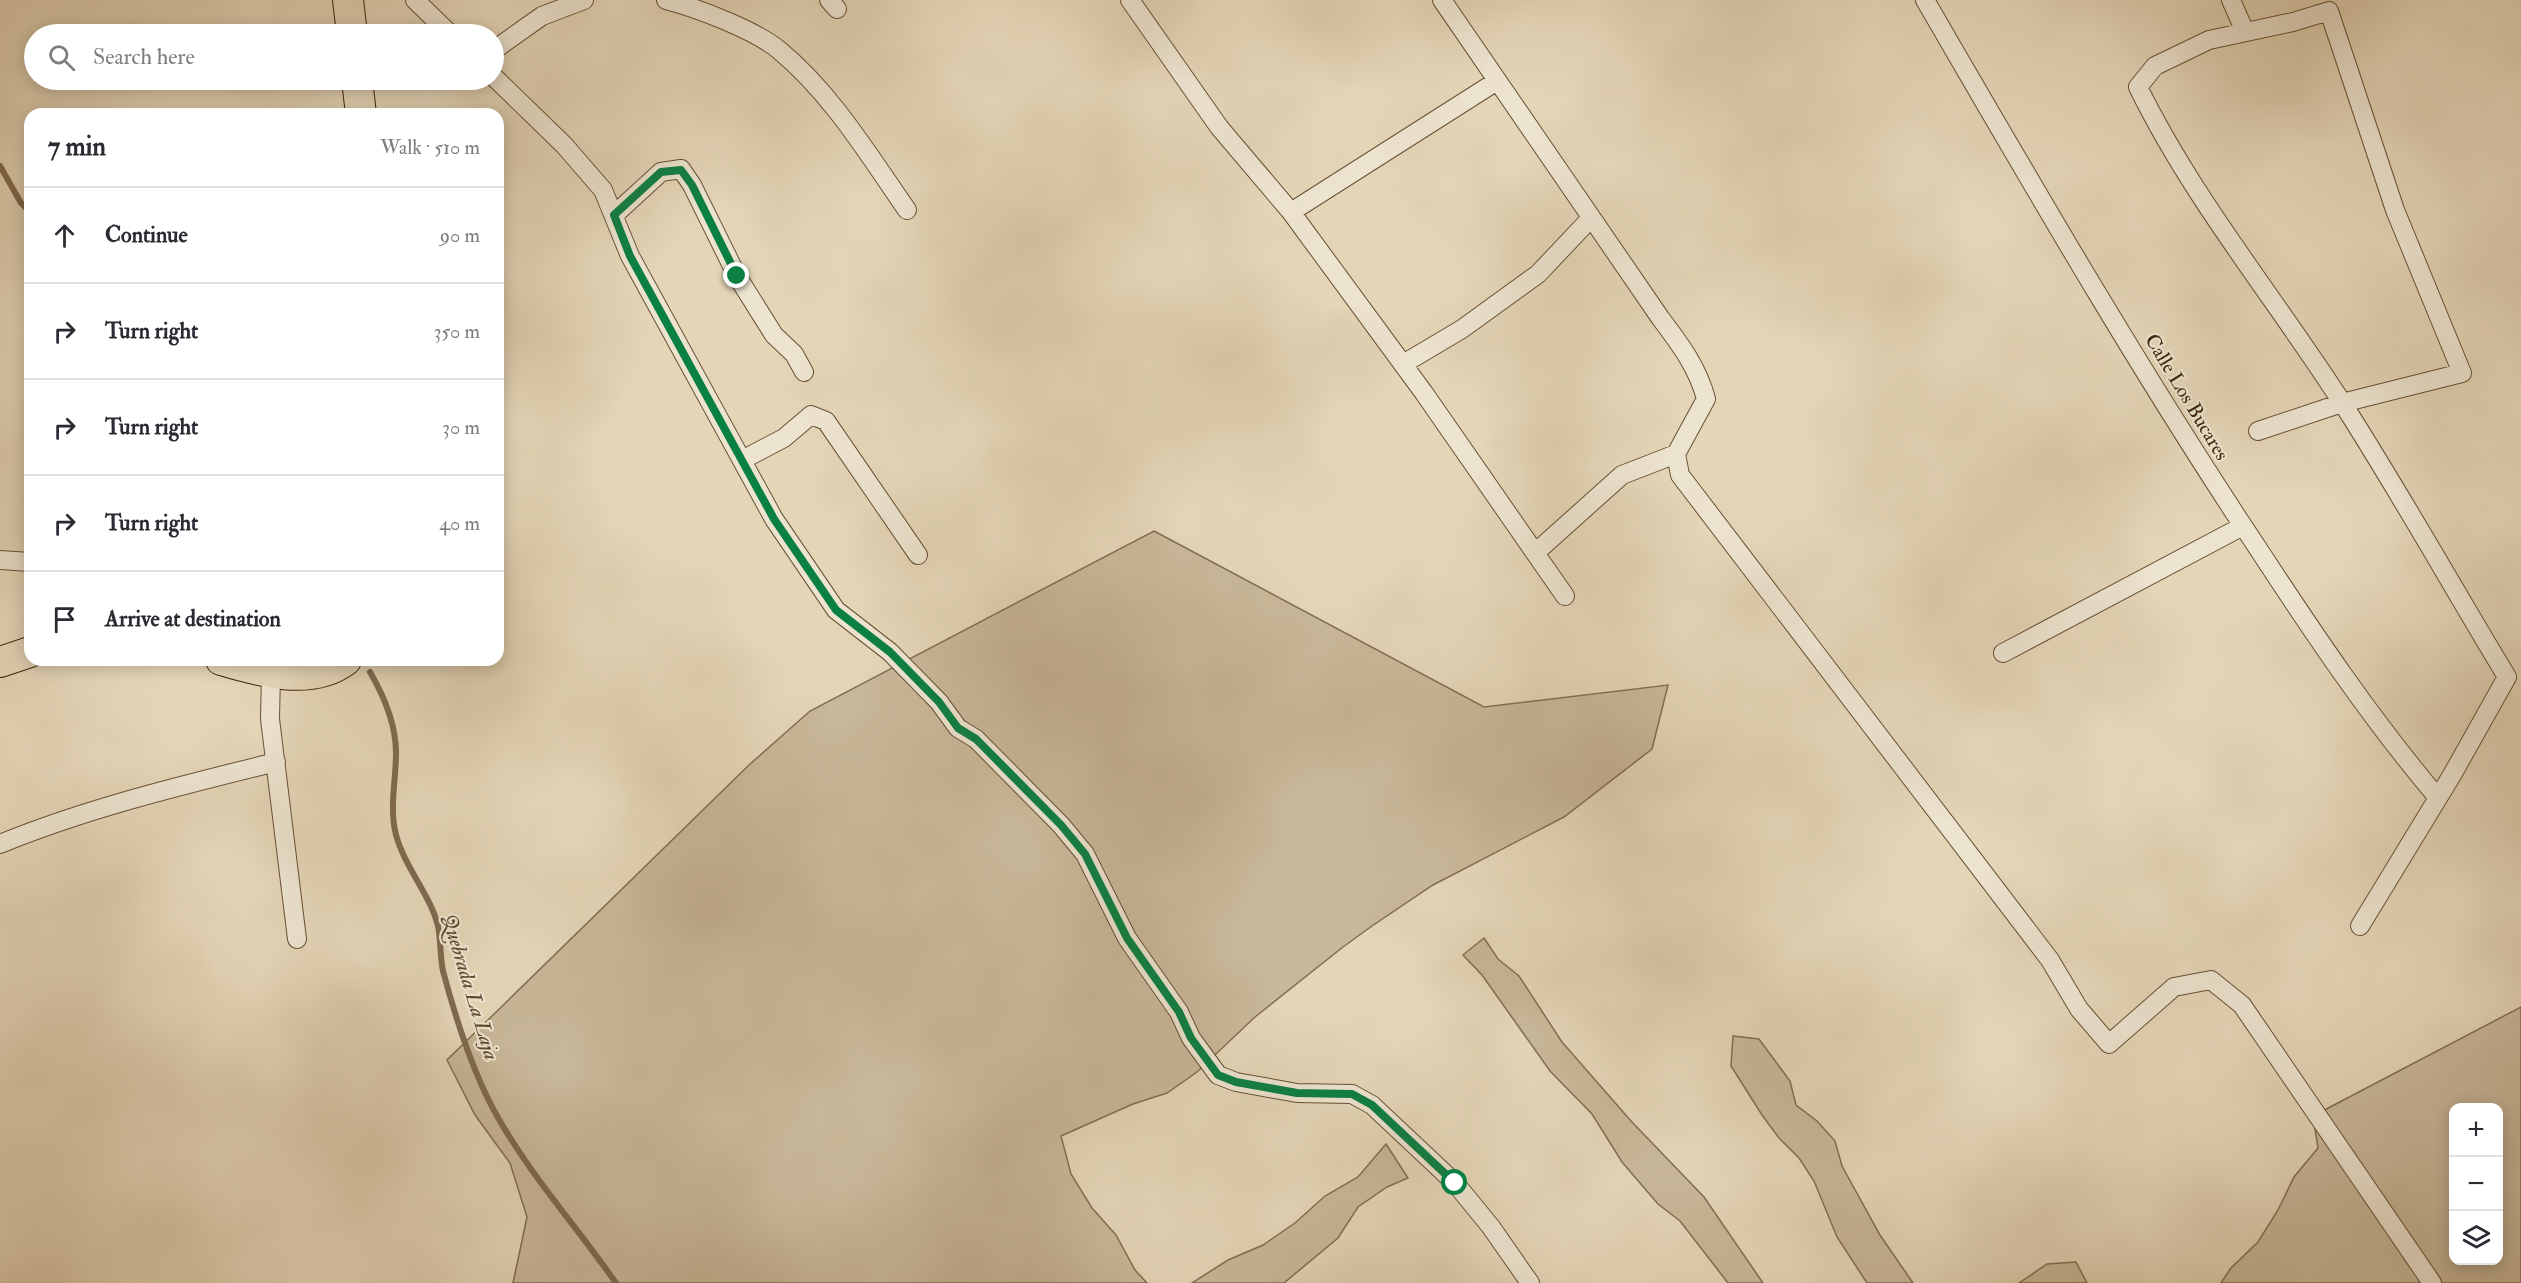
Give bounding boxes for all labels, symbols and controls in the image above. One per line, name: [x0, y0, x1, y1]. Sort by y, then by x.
search box: [24, 24, 504, 90]
icon: search: [45, 41, 78, 74]
text: Search here: [93, 43, 195, 71]
text: 7 min: [48, 131, 106, 163]
text: Walk · 510 m: [380, 135, 480, 160]
icon: ahead: [48, 219, 81, 252]
text: Continue: [105, 221, 188, 249]
text: 90 m: [440, 223, 480, 248]
route end: [723, 262, 749, 288]
icon: right: [48, 315, 81, 348]
text: Turn right: [105, 317, 198, 345]
text: 350 m: [434, 319, 480, 344]
street label: Calle Los Bucares: [2139, 329, 2235, 465]
icon: right: [48, 411, 81, 444]
text: Turn right: [105, 413, 198, 441]
text: 30 m: [442, 415, 480, 440]
icon: right: [48, 507, 81, 540]
text: Turn right: [105, 509, 198, 537]
text: 40 m: [439, 511, 480, 536]
icon: arrive: [48, 603, 81, 636]
text: Arrive at destination: [105, 605, 281, 633]
water label: Quebrada La Laja: [435, 911, 505, 1064]
map controls: [2449, 1103, 2503, 1265]
button: +: [2449, 1103, 2503, 1157]
button: −: [2449, 1157, 2503, 1211]
route start: [1441, 1169, 1467, 1195]
button: layers: [2449, 1211, 2503, 1265]

